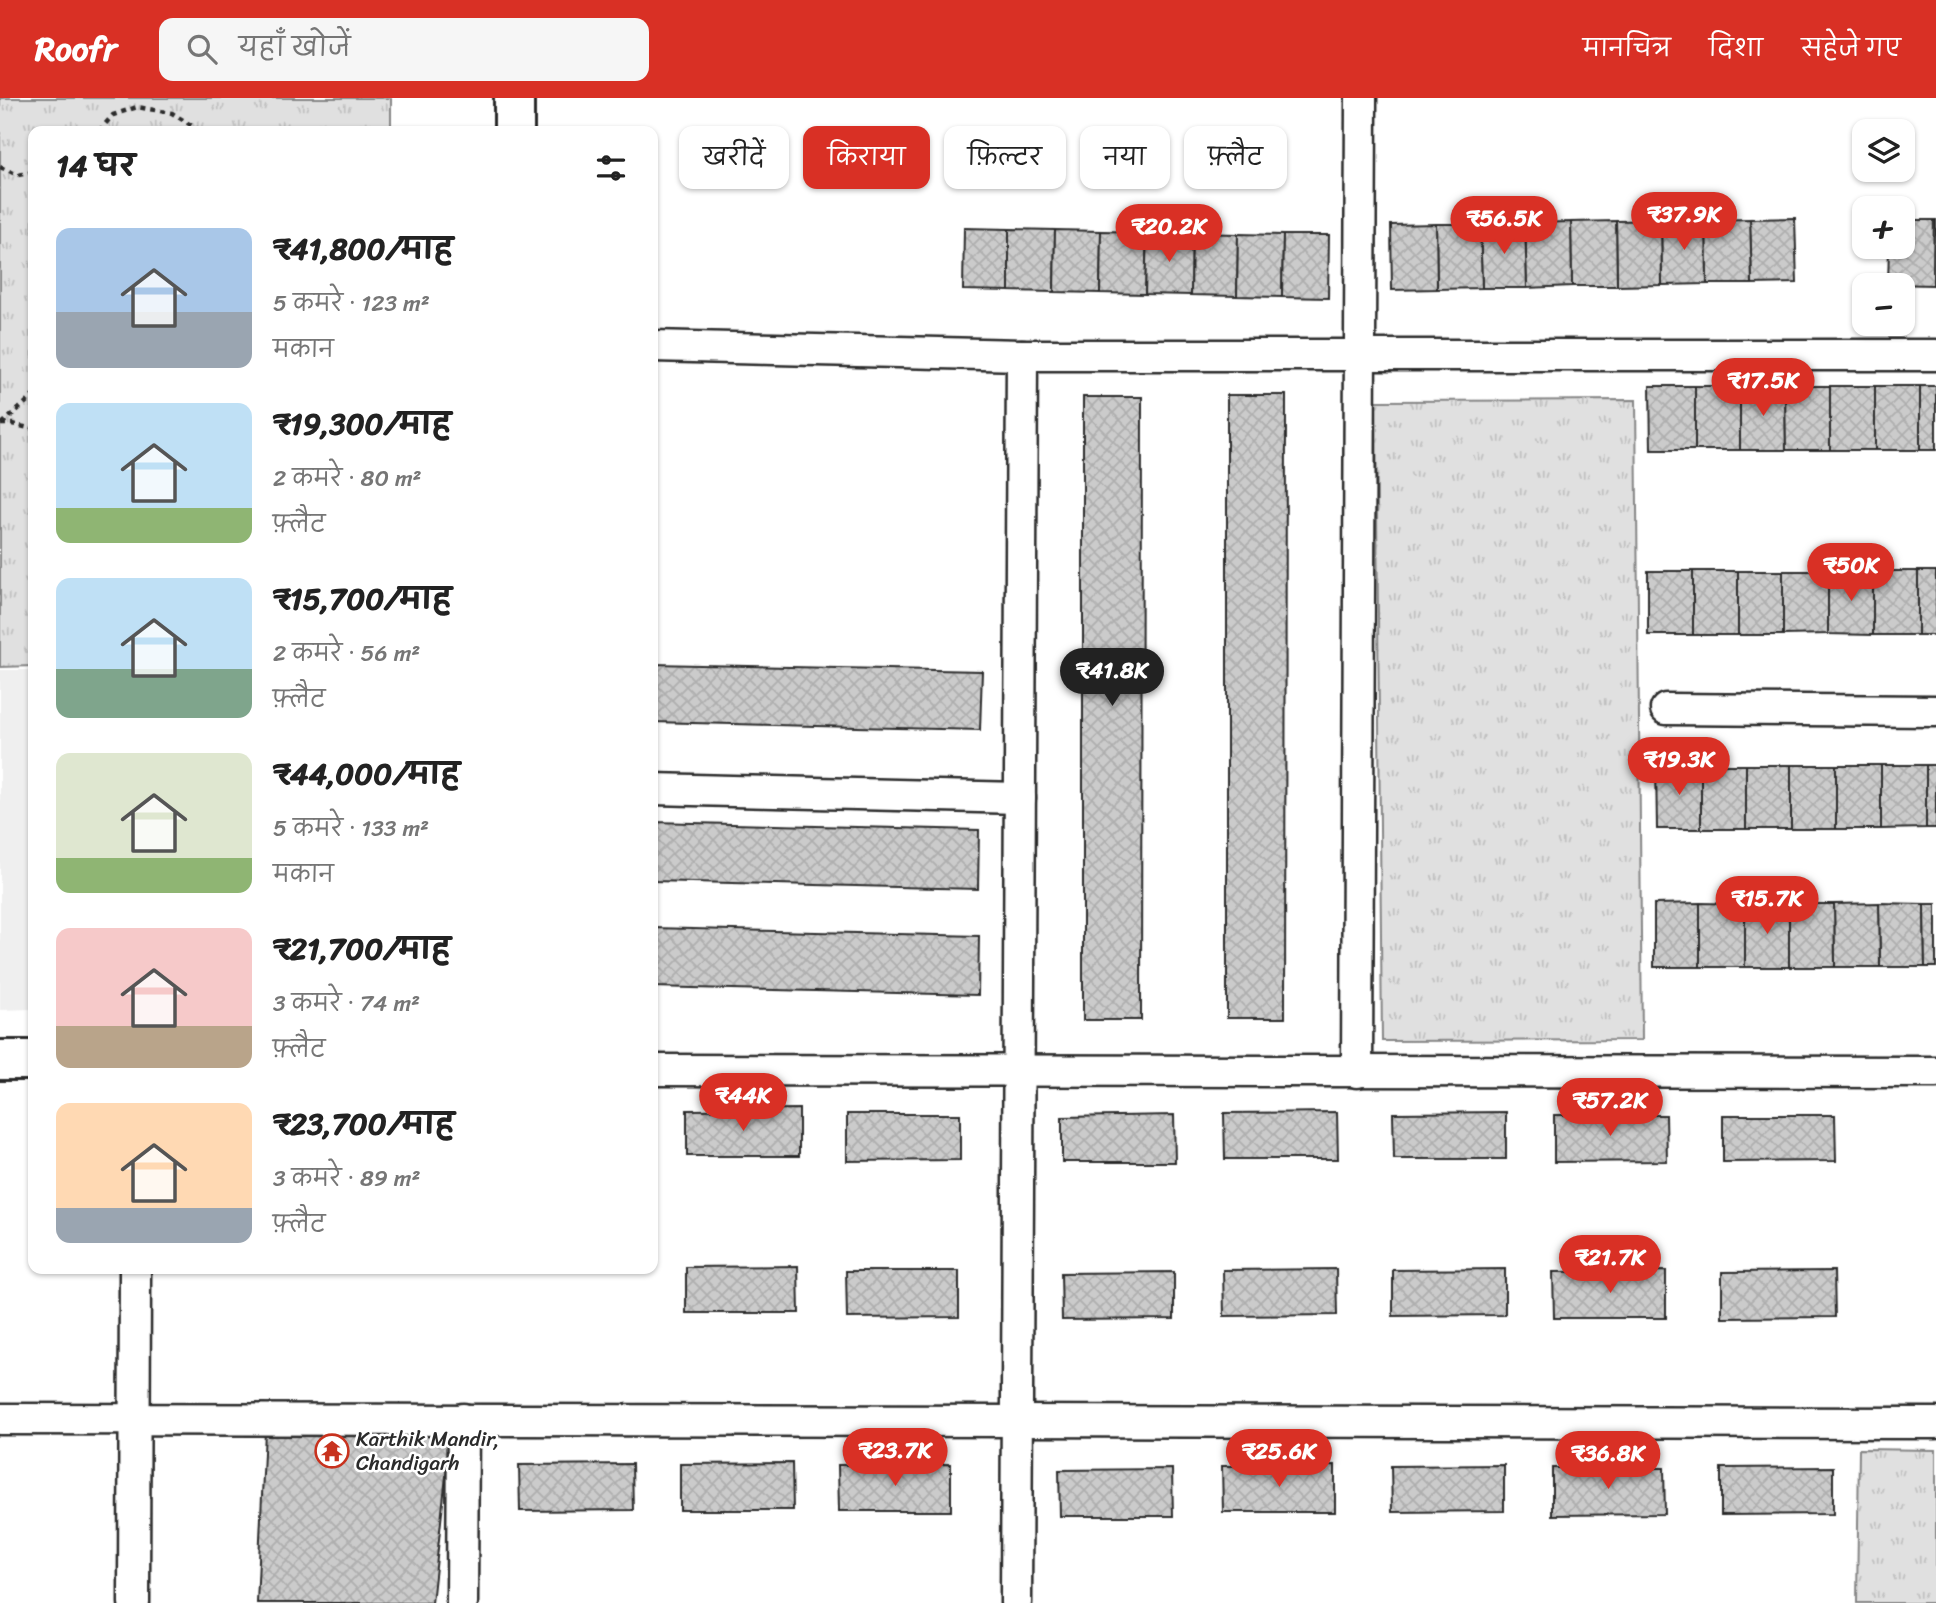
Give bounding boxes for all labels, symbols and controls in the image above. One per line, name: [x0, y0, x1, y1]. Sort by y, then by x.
search box: [159, 18, 649, 81]
text: Roofr: [35, 20, 117, 78]
text: यहाँ खोजें: [239, 24, 351, 70]
text: मानचित्र: [1583, 27, 1671, 69]
text: दिशा: [1709, 27, 1763, 69]
text: सहेजे गए: [1801, 27, 1901, 69]
icon: search: [183, 30, 221, 68]
map controls: [1852, 119, 1915, 336]
button: layers: [1852, 119, 1915, 182]
chip: खरीदें: [679, 126, 789, 189]
chip: किराया: [803, 126, 930, 189]
chip: फ़िल्टर: [944, 126, 1066, 189]
chip: नया: [1080, 126, 1170, 189]
chip: फ़्लैट: [1184, 126, 1287, 189]
text: 14 घर: [56, 139, 135, 193]
icon: filters: [592, 149, 630, 187]
pin: ₹37.9K: [1627, 192, 1741, 252]
text: ₹37.9K: [1647, 194, 1721, 235]
button: +: [1852, 196, 1915, 259]
pin: ₹56.5K: [1447, 197, 1561, 256]
text: ₹56.5K: [1467, 198, 1541, 239]
pin: ₹20.2K: [1112, 204, 1226, 264]
text: ₹20.2K: [1132, 206, 1206, 247]
text: ₹41,800/माह: [273, 222, 453, 276]
icon: home: [112, 256, 196, 340]
button: −: [1852, 273, 1915, 336]
text: 5 कमरे · 123 m²: [273, 283, 430, 324]
text: मकान: [273, 329, 334, 370]
pin: ₹17.5K: [1706, 358, 1820, 418]
text: ₹17.5K: [1728, 360, 1798, 401]
text: ₹19,300/माह: [273, 397, 451, 451]
icon: home: [112, 431, 196, 515]
text: 2 कमरे · 80 m²: [273, 458, 422, 499]
text: फ़्लैट: [273, 504, 325, 545]
pin: ₹50K: [1810, 544, 1892, 603]
text: ₹50K: [1823, 545, 1879, 586]
text: ₹15,700/माह: [273, 572, 452, 626]
icon: home: [112, 606, 196, 690]
text: 2 कमरे · 56 m²: [273, 633, 420, 674]
pin: ₹41.8K: [1055, 648, 1169, 708]
text: ₹41.8K: [1076, 650, 1148, 691]
text: फ़्लैट: [273, 679, 325, 720]
pin: ₹19.3K: [1622, 738, 1736, 797]
text: ₹19.3K: [1644, 739, 1714, 780]
text: ₹44,000/माह: [273, 747, 460, 801]
icon: home: [112, 781, 196, 865]
text: 5 कमरे · 133 m²: [273, 808, 429, 849]
text: मकान: [273, 854, 334, 895]
pin: ₹15.7K: [1710, 876, 1824, 936]
text: ₹15.7K: [1732, 878, 1802, 919]
text: ₹21,700/माह: [273, 922, 451, 976]
icon: home: [112, 956, 196, 1040]
text: 3 कमरे · 74 m²: [273, 983, 420, 1024]
text: फ़्लैट: [273, 1029, 325, 1070]
pin: ₹44K: [702, 1074, 784, 1133]
text: ₹44K: [715, 1075, 771, 1116]
pin: ₹57.2K: [1553, 1079, 1667, 1138]
text: ₹57.2K: [1573, 1080, 1647, 1121]
text: ₹23,700/माह: [273, 1097, 454, 1151]
icon: home: [112, 1131, 196, 1215]
text: 3 कमरे · 89 m²: [273, 1158, 421, 1199]
text: फ़्लैट: [273, 1204, 325, 1245]
pin: ₹21.7K: [1553, 1236, 1667, 1295]
text: ₹21.7K: [1575, 1237, 1645, 1278]
place label: Karthik Mandir, Chandigarh: [356, 1420, 499, 1482]
pin: ₹23.7K: [838, 1428, 952, 1488]
text: ₹23.7K: [859, 1430, 931, 1471]
pin: ₹25.6K: [1222, 1430, 1336, 1489]
text: ₹25.6K: [1242, 1431, 1316, 1472]
temple icon: Karthik Mandir, Chandigarh: [313, 1432, 351, 1470]
pin: ₹36.8K: [1551, 1432, 1665, 1491]
text: ₹36.8K: [1571, 1433, 1645, 1474]

